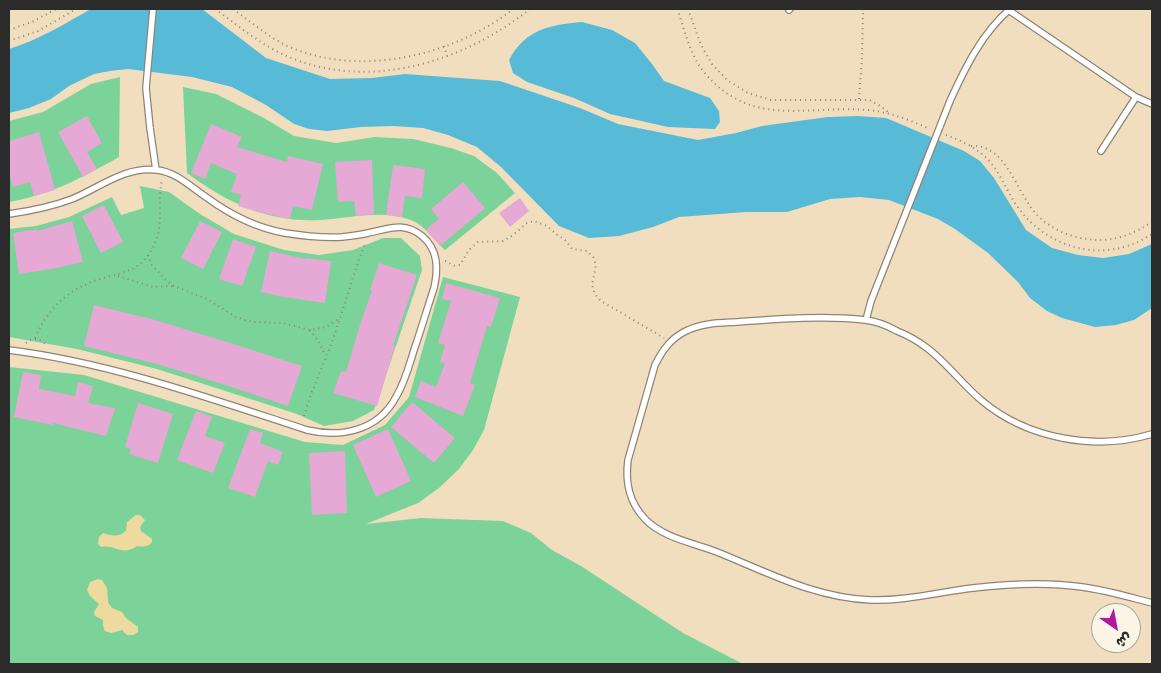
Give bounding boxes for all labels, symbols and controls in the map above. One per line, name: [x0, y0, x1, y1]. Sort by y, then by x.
north arrow: [1091, 603, 1141, 653]
text: ش: [1113, 629, 1135, 651]

